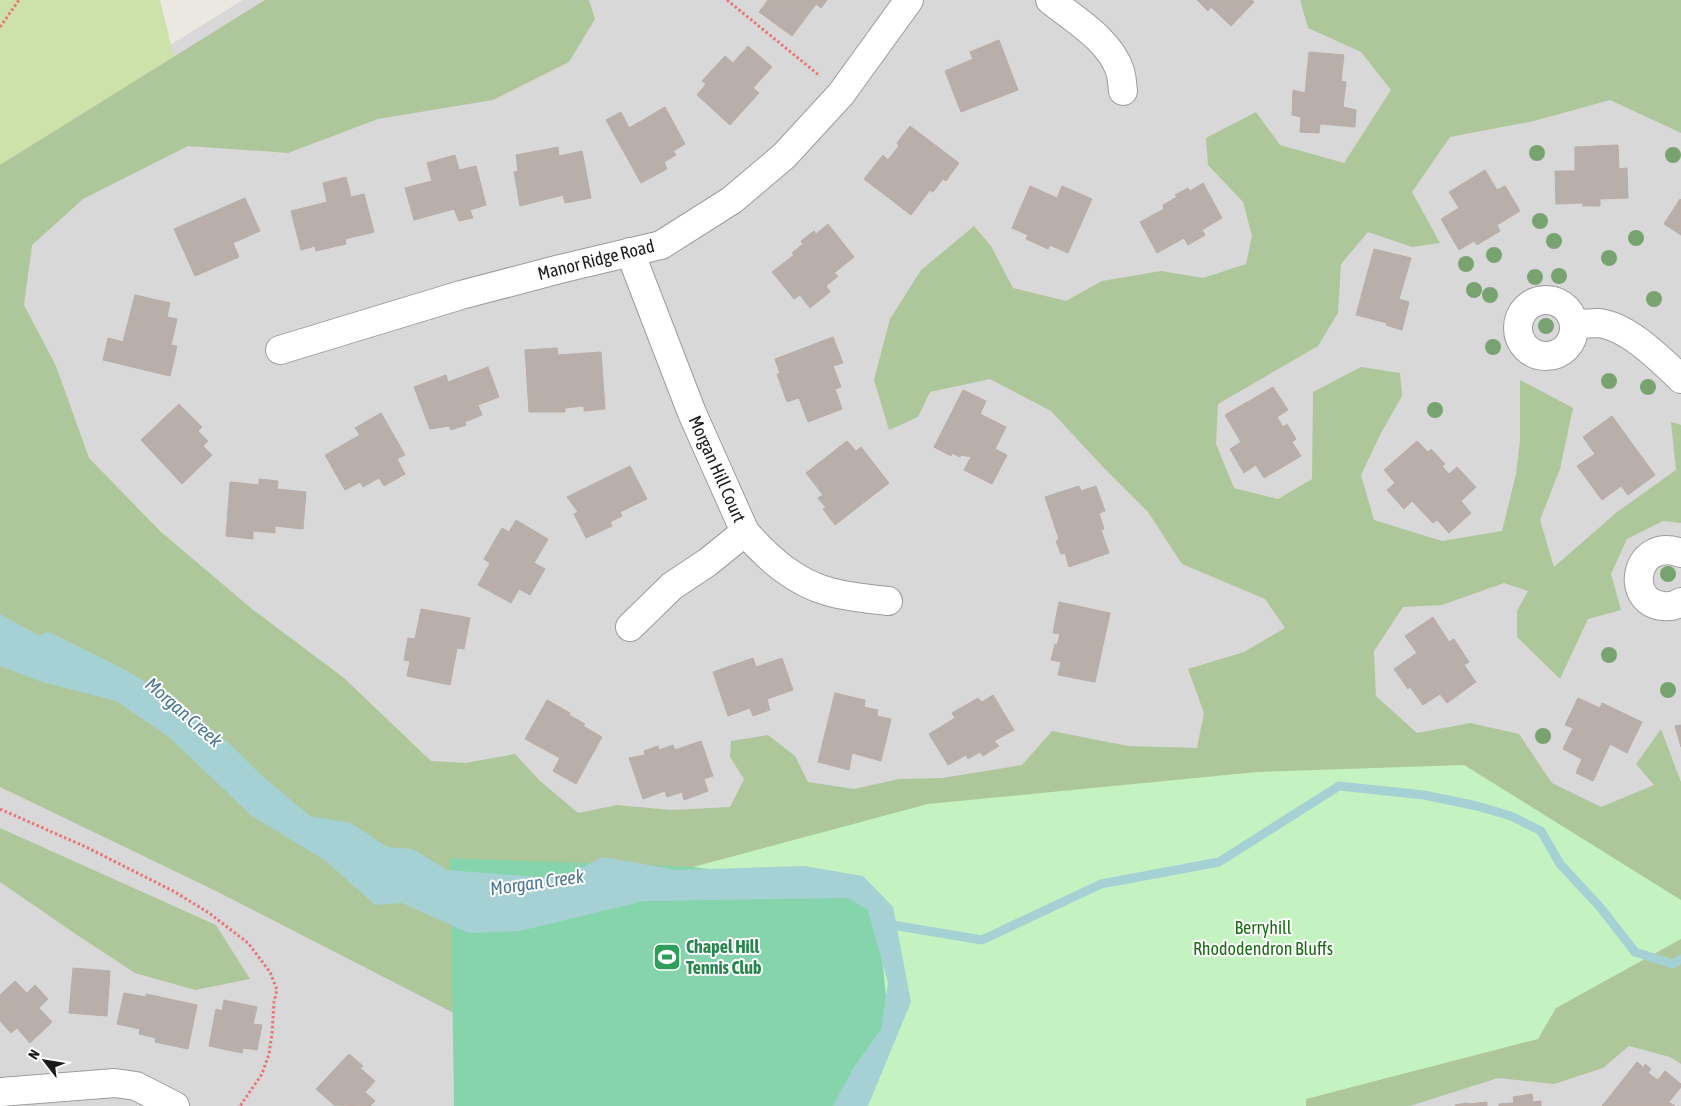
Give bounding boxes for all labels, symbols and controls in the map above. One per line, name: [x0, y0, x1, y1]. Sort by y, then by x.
street label: Manor Ridge Road: [535, 235, 656, 284]
street label: Morgan Hill Court: [685, 412, 750, 525]
water label: Morgan Creek: [141, 673, 227, 752]
water label: Morgan Creek: [489, 864, 586, 899]
park label: Berryhill Rhododendron Bluffs: [1193, 917, 1333, 959]
place label: Chapel Hill Tennis Club: [686, 936, 762, 978]
sports icon: Chapel Hill Tennis Club: [652, 942, 682, 972]
north arrow: [20, 1036, 70, 1086]
text: N: [25, 1047, 43, 1062]

